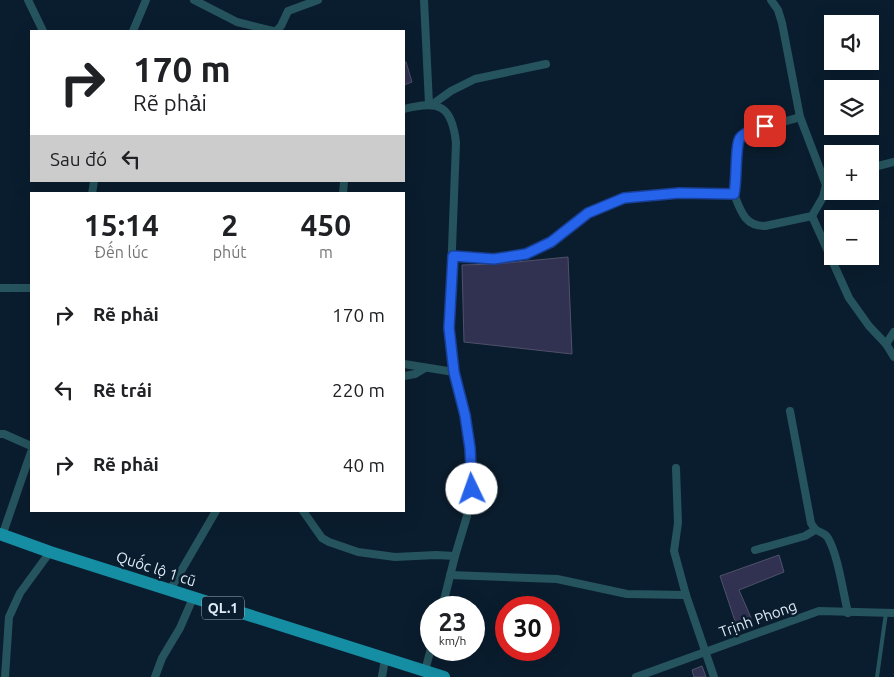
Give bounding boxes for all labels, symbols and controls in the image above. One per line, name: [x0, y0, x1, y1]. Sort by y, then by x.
map controls: [824, 15, 879, 265]
button: sound: [824, 15, 879, 70]
text: 170 m: [133, 49, 231, 89]
icon: right: [50, 50, 115, 115]
button: layers: [824, 80, 879, 135]
text: Rẽ phải: [133, 90, 207, 115]
pin: [744, 105, 786, 147]
icon: arrive: [751, 112, 779, 140]
icon: left: [117, 145, 145, 173]
button: +: [824, 145, 879, 200]
text: Sau đó: [50, 148, 107, 170]
text: 15:14: [84, 208, 159, 242]
text: 2: [221, 208, 238, 242]
text: 450: [300, 208, 351, 242]
button: −: [824, 210, 879, 265]
text: Đến lúc: [94, 243, 148, 261]
text: phút: [213, 243, 247, 261]
text: m: [319, 243, 333, 261]
icon: right: [50, 301, 78, 329]
text: Rẽ phải: [93, 303, 159, 325]
text: 170 m: [332, 304, 385, 326]
icon: left: [50, 376, 78, 404]
text: Rẽ trái: [93, 379, 152, 401]
text: 220 m: [332, 379, 385, 401]
icon: right: [50, 451, 78, 479]
text: Rẽ phải: [93, 453, 159, 475]
text: 40 m: [343, 454, 385, 476]
position arrow: [445, 462, 497, 514]
street label: Quốc lộ 1 cũ: [114, 546, 199, 589]
road number: QL.1: [202, 596, 244, 620]
speed limit sign: 30: [495, 596, 560, 661]
street label: Trịnh Phong: [717, 597, 799, 640]
text: 23: [438, 608, 467, 636]
text: km/h: [439, 634, 466, 647]

